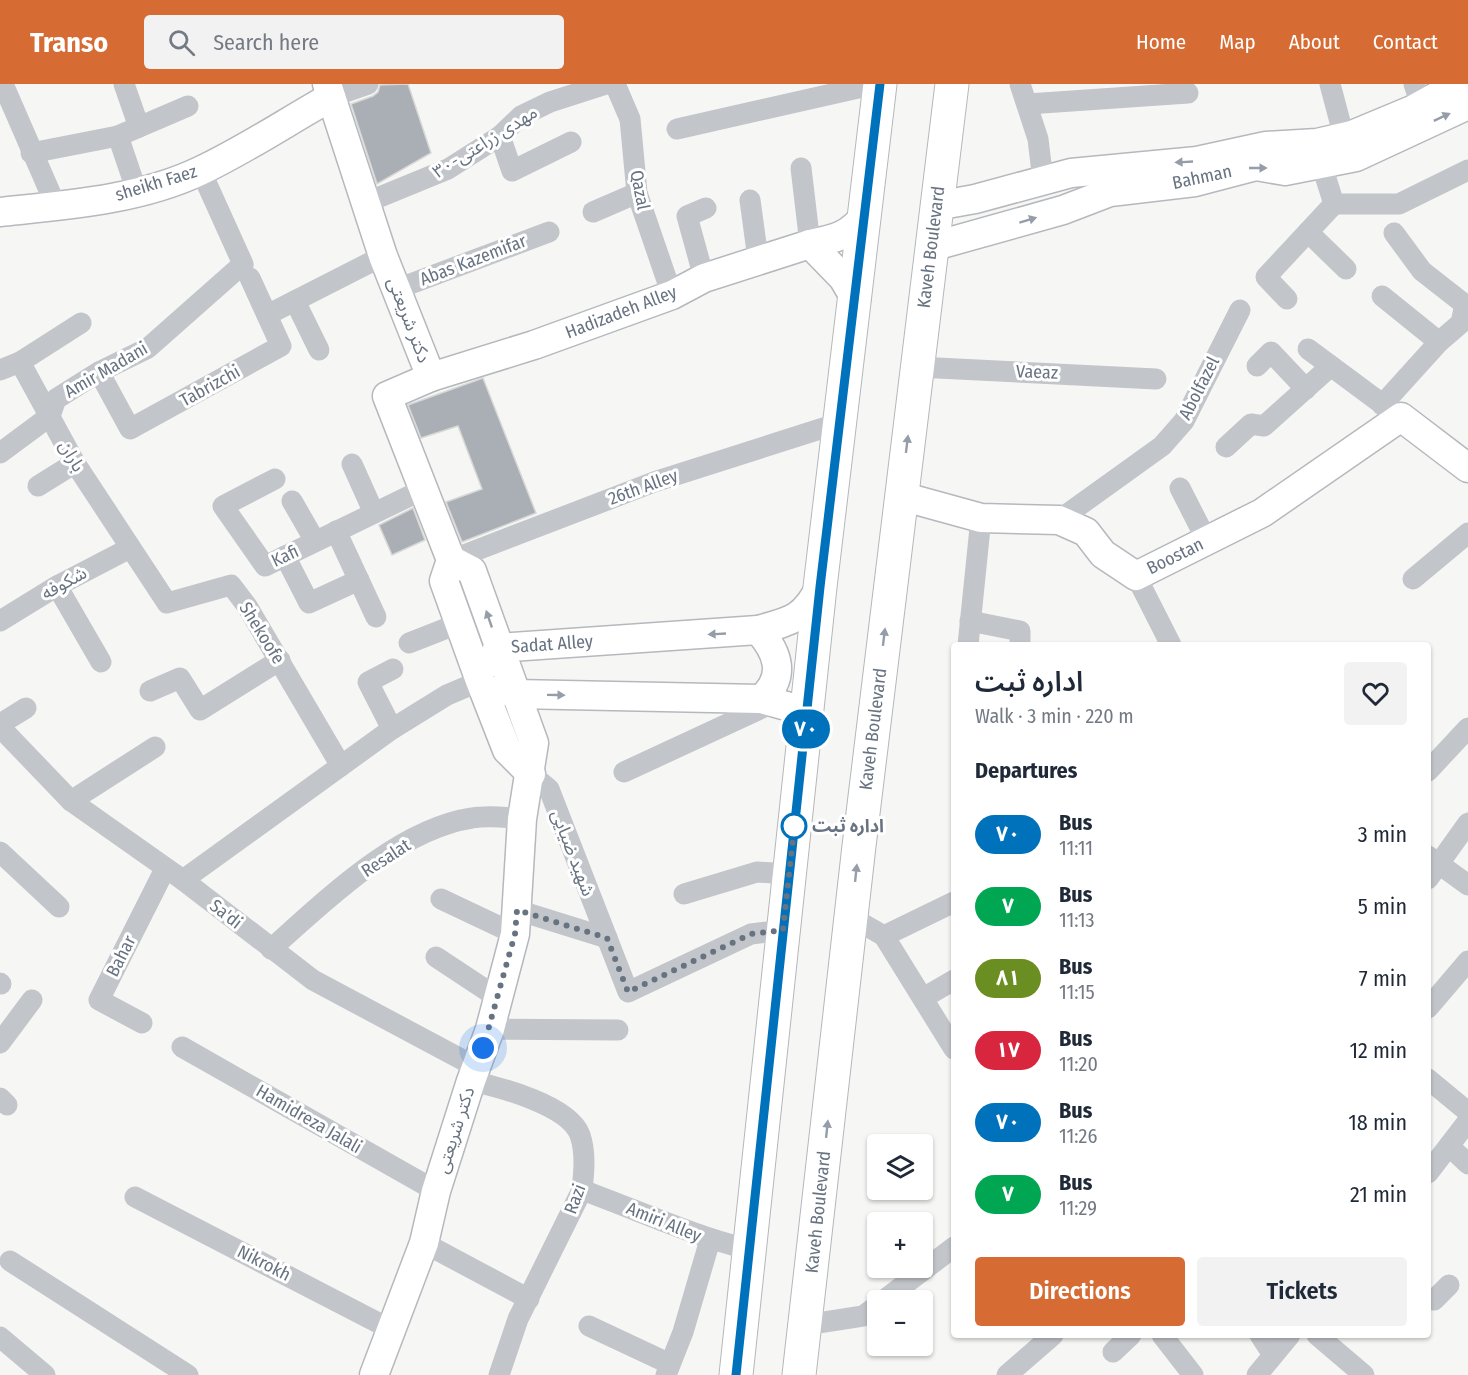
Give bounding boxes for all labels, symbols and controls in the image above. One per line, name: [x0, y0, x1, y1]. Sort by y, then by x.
search box: [144, 15, 564, 69]
text: Transo: [30, 26, 108, 59]
icon: search: [165, 26, 198, 59]
text: Search here: [213, 29, 319, 56]
text: Home: [1136, 29, 1186, 55]
text: Map: [1219, 29, 1256, 55]
text: About: [1289, 29, 1340, 55]
text: Contact: [1373, 29, 1438, 55]
street label: ۳۰-مهدی زراعتی: [429, 101, 541, 183]
one-way arrow: [1434, 112, 1451, 121]
one-way arrow: [1175, 157, 1194, 166]
street label: sheikh Faez: [113, 160, 199, 206]
street label: Bahman: [1170, 160, 1234, 194]
one-way arrow: [1248, 163, 1267, 173]
street label: Qazal: [625, 168, 655, 212]
street label: Kaveh Boulevard: [913, 185, 949, 309]
one-way arrow: [1019, 215, 1037, 224]
street label: Abas Kazemifar: [417, 229, 530, 290]
street label: دکتر شریعتی: [383, 274, 435, 366]
street label: Hadizadeh Alley: [562, 281, 680, 343]
street label: Amir Madani: [60, 337, 152, 403]
street label: Abolfazel: [1174, 353, 1224, 423]
street label: Vaeaz: [1016, 360, 1058, 384]
street label: Tabrizchi: [176, 361, 244, 411]
one-way arrow: [903, 434, 912, 453]
street label: باران: [54, 436, 90, 476]
street label: 26th Alley: [605, 464, 681, 510]
street label: Boostan: [1143, 533, 1207, 579]
street label: Kafi: [268, 540, 302, 572]
street label: شکوفه: [37, 562, 91, 604]
street label: Shekoofe: [234, 598, 290, 668]
one-way arrow: [483, 610, 493, 628]
one-way arrow: [880, 628, 889, 647]
one-way arrow: [707, 629, 726, 638]
street label: Sadat Alley: [510, 630, 594, 658]
button: heart: [1344, 662, 1407, 725]
text: اداره ثبت: [975, 665, 1083, 698]
street label: Kaveh Boulevard: [855, 667, 891, 791]
one-way arrow: [547, 690, 566, 700]
text: Walk · 3 min · 220 m: [975, 704, 1134, 728]
line badge: ۷۰: [779, 710, 833, 748]
text: ۷۰: [794, 716, 818, 742]
text: Departures: [975, 757, 1077, 784]
street label: شهید ضیایی: [546, 807, 600, 899]
text: Bus: [1059, 809, 1092, 836]
marker: اداره ثبت: [781, 813, 807, 839]
place label: اداره ثبت: [812, 815, 884, 837]
text: ۷۰: [996, 821, 1020, 847]
text: 3 min: [1358, 821, 1407, 848]
street label: Resalat: [357, 834, 415, 882]
text: 11:11: [1059, 836, 1093, 860]
one-way arrow: [852, 863, 861, 882]
text: Bus: [1059, 881, 1092, 908]
text: ۷: [1002, 893, 1014, 919]
text: 5 min: [1358, 893, 1407, 920]
street label: Sa'di: [205, 894, 247, 934]
text: 11:13: [1059, 908, 1095, 932]
street label: Bahar: [101, 931, 141, 980]
text: Bus: [1059, 953, 1092, 980]
text: ۸۱: [996, 965, 1020, 991]
text: 7 min: [1359, 965, 1407, 992]
text: 11:15: [1059, 980, 1095, 1004]
text: Bus: [1059, 1025, 1092, 1052]
your location: [468, 1033, 498, 1063]
text: ۱۷: [996, 1037, 1020, 1063]
text: 12 min: [1349, 1037, 1407, 1064]
text: 11:20: [1059, 1052, 1098, 1076]
street label: Hamidreza Jalali: [252, 1080, 366, 1158]
street label: دکتر شریعتی: [431, 1084, 479, 1176]
text: Bus: [1059, 1097, 1092, 1124]
text: ۷۰: [996, 1109, 1020, 1135]
text: 18 min: [1348, 1109, 1407, 1136]
one-way arrow: [822, 1120, 832, 1139]
text: 11:26: [1059, 1124, 1097, 1148]
map controls: [867, 1134, 933, 1356]
button: layers: [867, 1134, 933, 1200]
street label: Kaveh Boulevard: [801, 1150, 835, 1274]
text: Bus: [1059, 1169, 1092, 1196]
street label: Razi: [559, 1181, 591, 1217]
text: ۷: [1002, 1181, 1014, 1207]
text: 21 min: [1350, 1181, 1407, 1208]
text: 11:29: [1059, 1196, 1097, 1220]
street label: Amiri Alley: [623, 1197, 705, 1247]
button: +: [867, 1212, 933, 1278]
street label: Nikrokh: [234, 1240, 294, 1286]
button: Directions: [975, 1257, 1185, 1326]
button: Tickets: [1197, 1257, 1407, 1326]
button: −: [867, 1290, 933, 1356]

